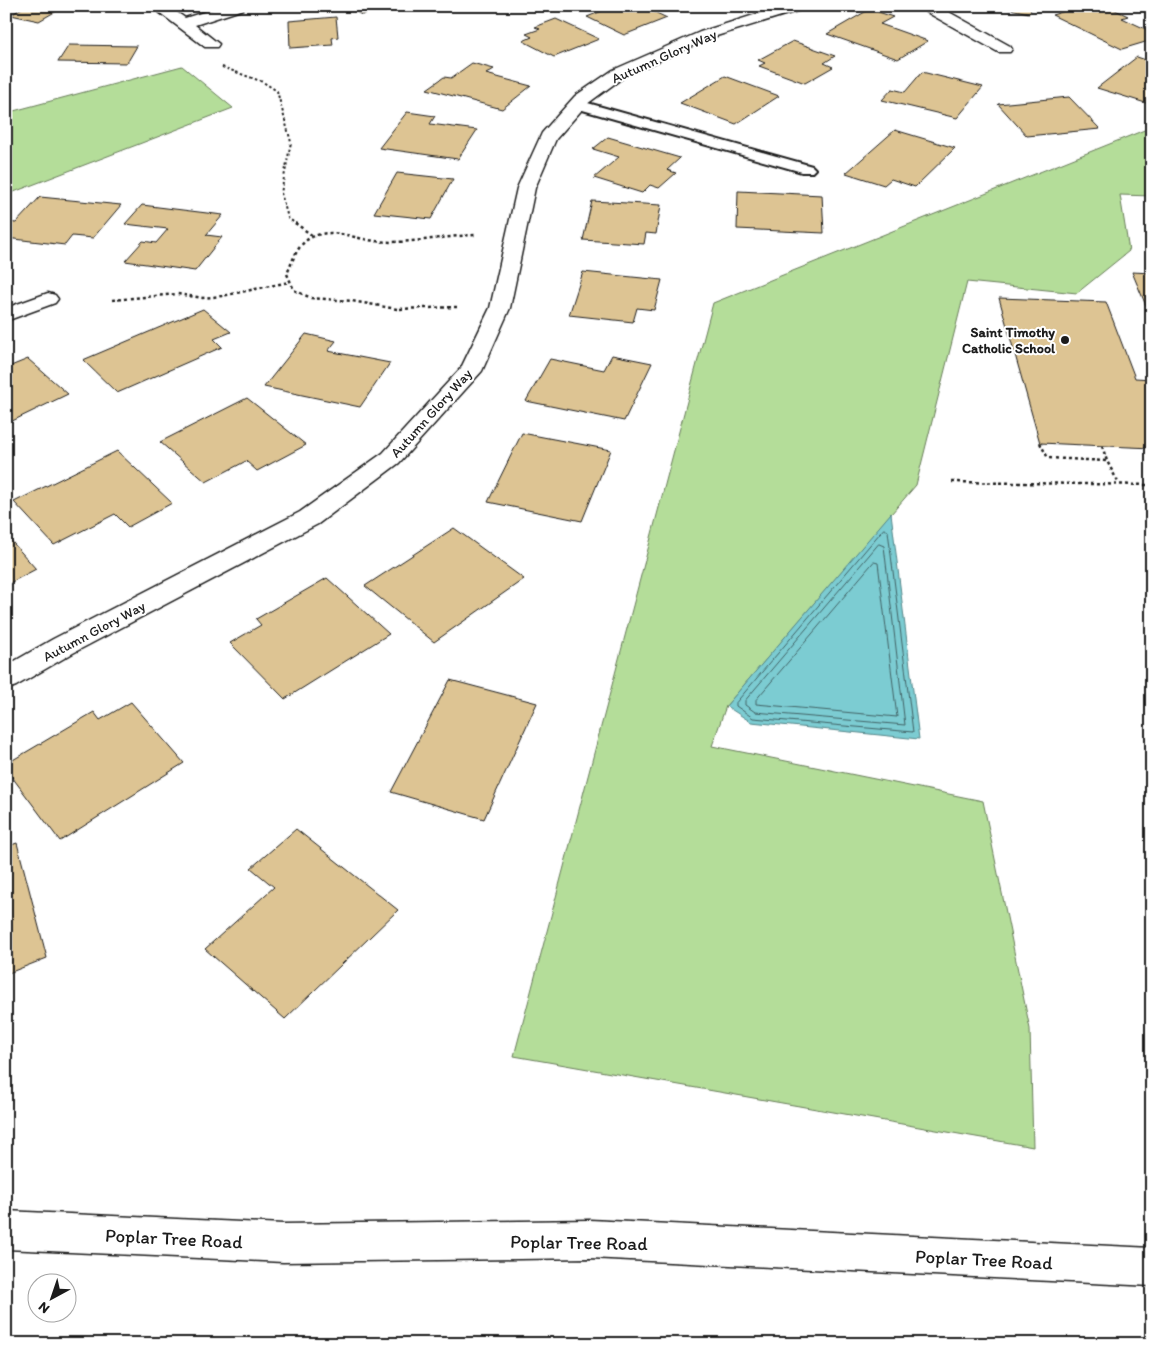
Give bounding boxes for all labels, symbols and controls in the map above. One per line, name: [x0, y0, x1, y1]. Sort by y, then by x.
street label: Autumn Glory Way: [609, 25, 720, 87]
place label: Saint Timothy Catholic School: [962, 324, 1056, 357]
marker: Saint Timothy Catholic School: [1059, 334, 1071, 346]
street label: Autumn Glory Way: [387, 365, 476, 461]
street label: Autumn Glory Way: [40, 597, 149, 666]
street label: Poplar Tree Road: [105, 1223, 244, 1254]
street label: Poplar Tree Road: [510, 1230, 649, 1255]
street label: Poplar Tree Road: [915, 1244, 1054, 1275]
north arrow: [28, 1272, 78, 1322]
text: N: [35, 1298, 53, 1317]

